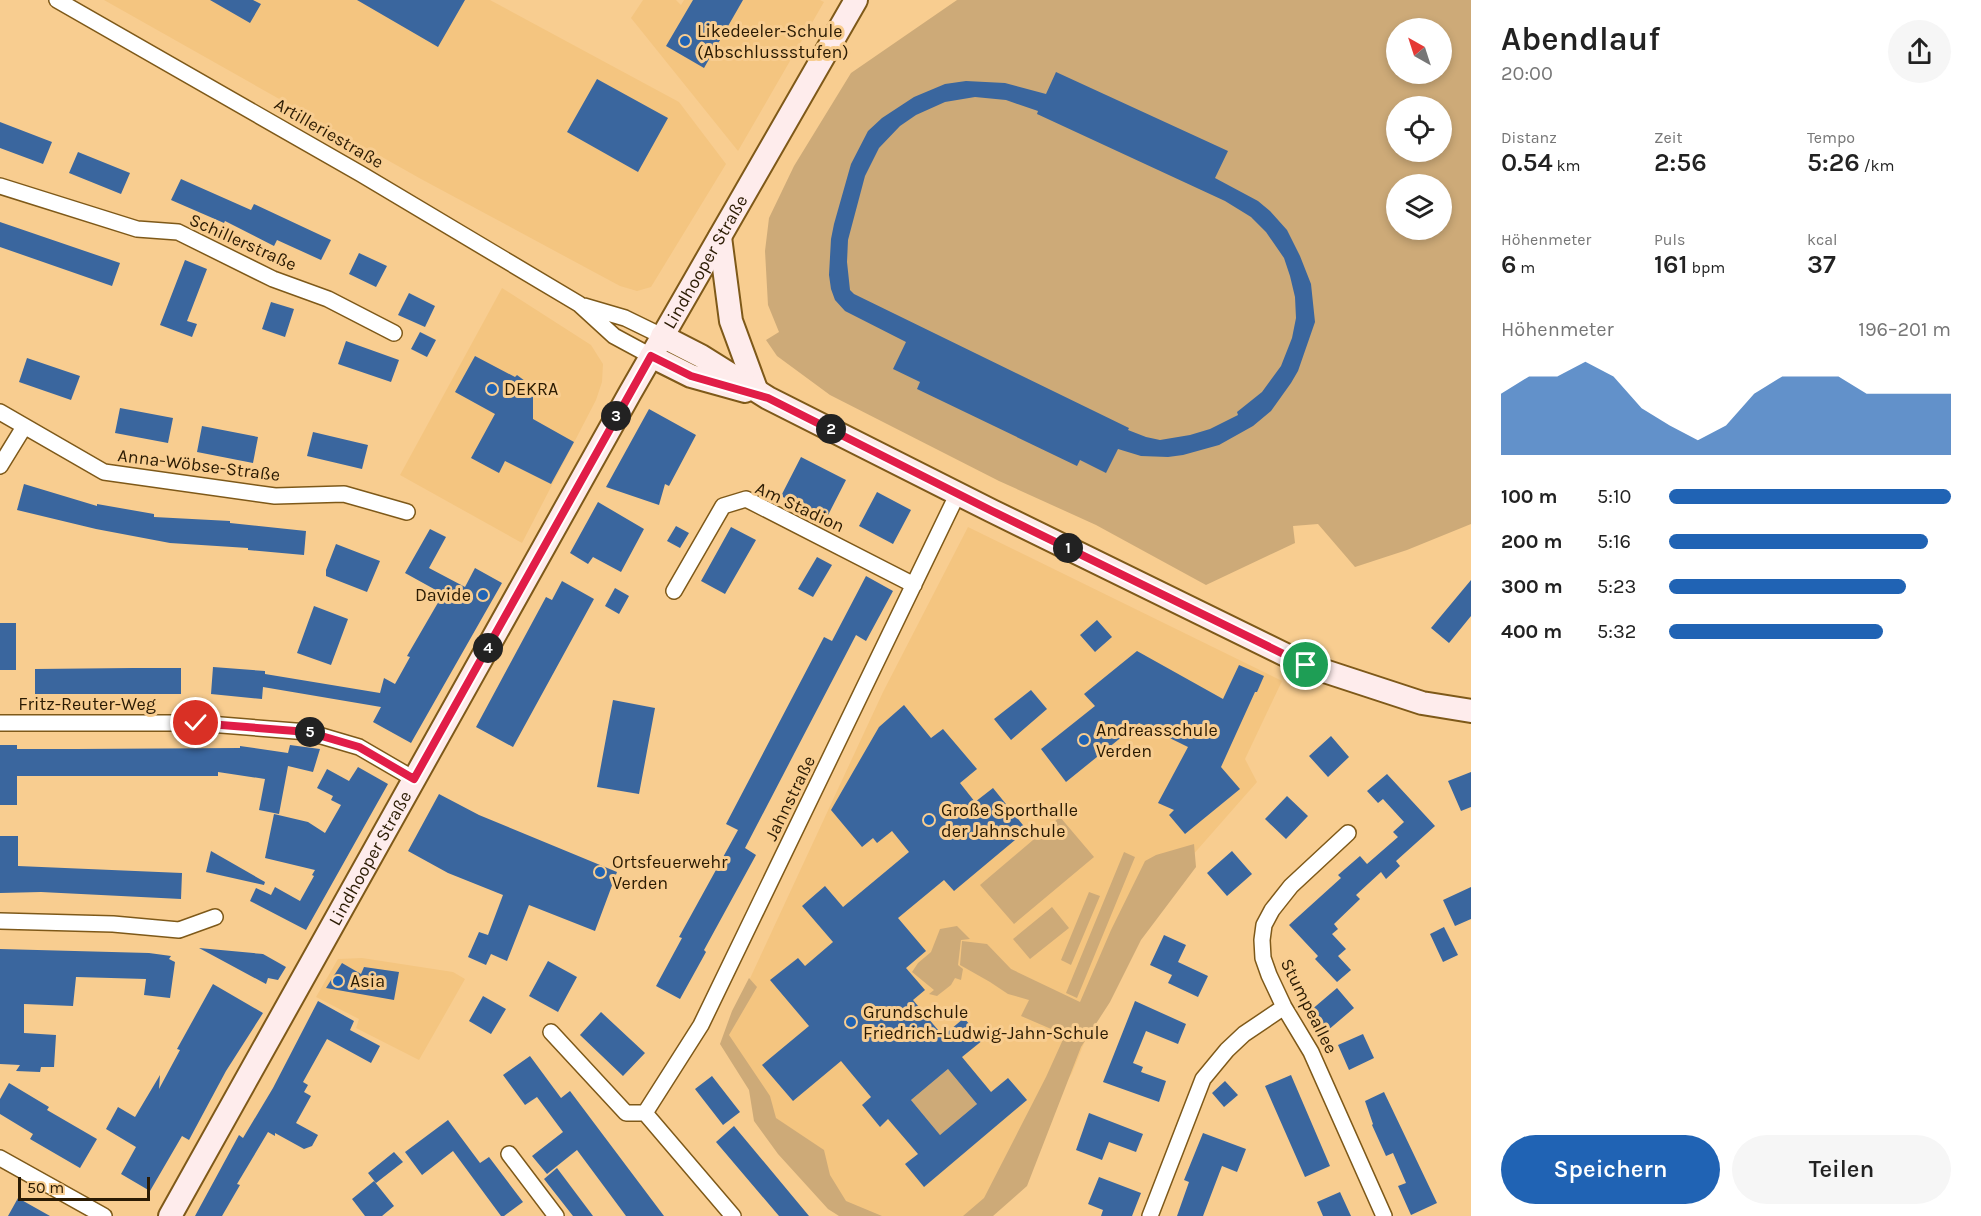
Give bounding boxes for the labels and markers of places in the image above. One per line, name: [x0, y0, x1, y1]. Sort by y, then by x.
place label: Likedeeler-Schule (Abschlussstufen): [697, 20, 849, 63]
marker: Likedeeler-Schule (Abschlussstufen): [678, 34, 692, 48]
place label: DEKRA: [504, 378, 558, 400]
marker: DEKRA: [485, 382, 499, 396]
pin: 3: [601, 401, 631, 431]
pin: 2: [816, 414, 846, 444]
pin: 1: [1053, 533, 1083, 563]
place label: Davide: [415, 584, 471, 606]
marker: Davide: [476, 588, 490, 602]
pin: 4: [473, 633, 503, 663]
pin: [1280, 639, 1331, 690]
pin: [170, 697, 221, 748]
pin: 5: [295, 717, 325, 747]
place label: Andreasschule Verden: [1096, 719, 1218, 762]
marker: Andreasschule Verden: [1077, 733, 1091, 747]
place label: Große Sporthalle der Jahnschule: [941, 799, 1078, 842]
marker: Große Sporthalle der Jahnschule: [922, 813, 936, 827]
place label: Ortsfeuerwehr Verden: [612, 851, 728, 894]
marker: Ortsfeuerwehr Verden: [593, 865, 607, 879]
place label: Asia: [350, 970, 385, 992]
marker: Asia: [331, 974, 345, 988]
place label: Grundschule Friedrich-Ludwig-Jahn-Schule: [863, 1001, 1109, 1044]
marker: Grundschule Friedrich-Ludwig-Jahn-Schule: [844, 1015, 858, 1029]

